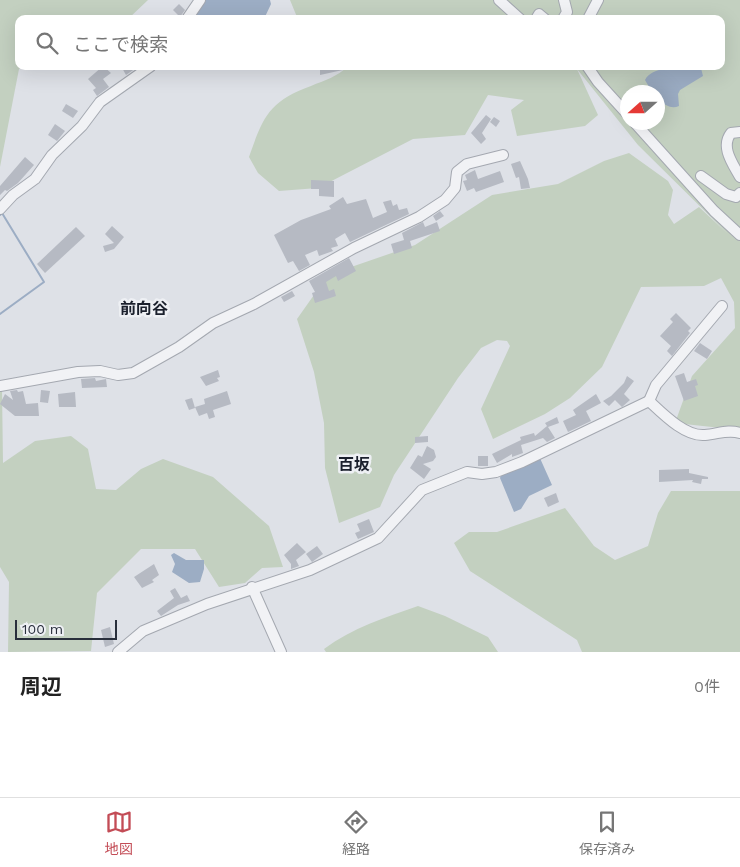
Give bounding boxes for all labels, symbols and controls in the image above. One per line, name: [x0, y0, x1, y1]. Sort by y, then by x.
search box: [15, 15, 725, 70]
icon: search: [33, 29, 61, 57]
text: ここで検索: [73, 33, 168, 56]
north arrow: [620, 85, 665, 130]
district label: 前向谷: [120, 299, 168, 318]
district label: 百坂: [338, 455, 370, 474]
scale bar: [15, 617, 118, 640]
text: 100 m: [22, 621, 63, 637]
text: 周辺: [20, 674, 62, 699]
text: 0件: [694, 677, 720, 696]
tab: 地図: [105, 808, 133, 858]
tab: 経路: [342, 808, 370, 858]
tab: 保存済み: [579, 808, 635, 858]

